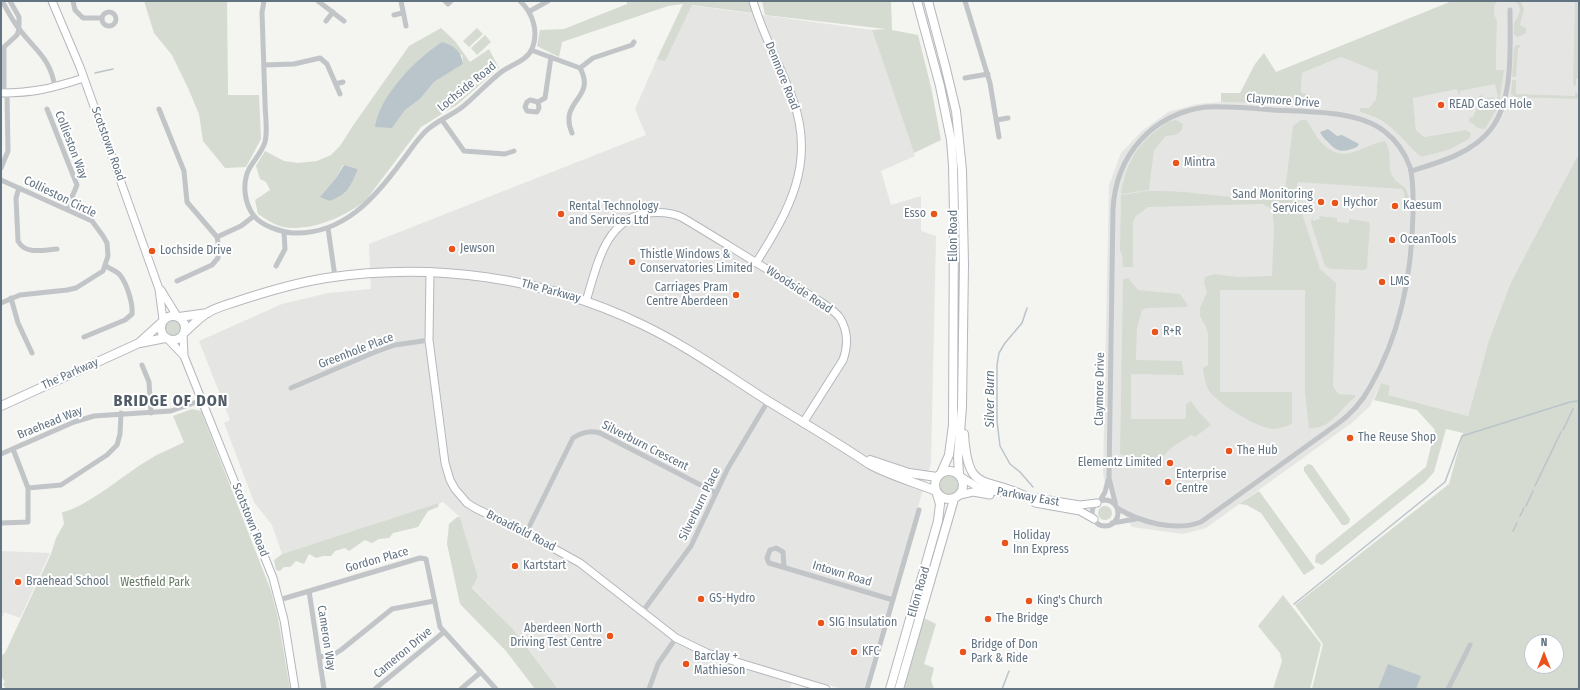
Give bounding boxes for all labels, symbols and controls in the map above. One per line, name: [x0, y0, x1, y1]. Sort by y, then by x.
street label: Denmore Road: [762, 40, 802, 112]
street label: Lochside Road: [435, 59, 499, 115]
street label: Claymore Drive: [1246, 91, 1320, 111]
place label: READ Cased Hole: [1449, 98, 1532, 112]
marker: READ Cased Hole: [1436, 100, 1446, 110]
street label: Scotstown Road: [88, 105, 128, 183]
street label: Collieston Way: [51, 109, 91, 181]
place label: Mintra: [1184, 156, 1215, 170]
marker: Mintra: [1171, 158, 1181, 168]
street label: Collieston Circle: [21, 173, 99, 221]
place label: Sand Monitoring Services: [1232, 188, 1313, 216]
place label: Hychor: [1343, 196, 1378, 210]
marker: Sand Monitoring Services: [1316, 197, 1326, 207]
marker: Hychor: [1330, 198, 1340, 208]
place label: Kaesum: [1403, 199, 1442, 213]
place label: Rental Technology and Services Ltd: [569, 200, 659, 228]
marker: Kaesum: [1390, 201, 1400, 211]
place label: Esso: [904, 207, 926, 221]
marker: Rental Technology and Services Ltd: [556, 209, 566, 219]
marker: Esso: [929, 209, 939, 219]
street label: Ellon Road: [947, 210, 961, 262]
place label: OceanTools: [1400, 233, 1456, 247]
marker: OceanTools: [1387, 235, 1397, 245]
place label: Jewson: [460, 242, 495, 256]
place label: Lochside Drive: [160, 244, 232, 258]
marker: Jewson: [447, 244, 457, 254]
marker: Lochside Drive: [147, 246, 157, 256]
place label: Thistle Windows & Conservatories Limited: [640, 248, 753, 276]
marker: Thistle Windows & Conservatories Limited: [627, 257, 637, 267]
street label: Woodside Road: [763, 263, 835, 317]
place label: LMS: [1390, 275, 1409, 289]
street label: The Parkway: [520, 276, 582, 306]
marker: LMS: [1377, 277, 1387, 287]
place label: Carriages Pram Centre Aberdeen: [646, 281, 728, 309]
marker: Carriages Pram Centre Aberdeen: [731, 290, 741, 300]
place label: R+R: [1163, 325, 1181, 339]
marker: R+R: [1150, 327, 1160, 337]
street label: Greenhole Place: [316, 330, 396, 372]
street label: Claymore Drive: [1092, 352, 1108, 426]
street label: The Parkway: [39, 355, 101, 393]
water label: Silver Burn: [982, 370, 998, 428]
district label: BRIDGE OF DON: [114, 392, 228, 412]
street label: Braehead Way: [15, 403, 85, 443]
street label: Silverburn Crescent: [599, 418, 691, 474]
place label: The Reuse Shop: [1358, 431, 1436, 445]
marker: The Reuse Shop: [1345, 433, 1355, 443]
place label: The Hub: [1237, 444, 1278, 458]
marker: The Hub: [1224, 446, 1234, 456]
place label: Elementz Limited: [1078, 456, 1162, 470]
marker: Elementz Limited: [1165, 458, 1175, 468]
street label: Silverburn Place: [676, 465, 724, 543]
place label: Enterprise Centre: [1176, 468, 1226, 496]
marker: Enterprise Centre: [1163, 477, 1173, 487]
street label: Scotstown Road: [229, 481, 271, 559]
street label: Parkway East: [996, 484, 1060, 510]
street label: Broadfold Road: [484, 507, 558, 555]
place label: Holiday Inn Express: [1013, 529, 1069, 557]
marker: Holiday Inn Express: [1000, 538, 1010, 548]
street label: Gordon Place: [344, 544, 410, 576]
street label: Intown Road: [811, 558, 873, 590]
place label: Kartstart: [523, 559, 566, 573]
marker: Kartstart: [510, 561, 520, 571]
street label: Ellon Road: [905, 565, 933, 619]
place label: Braehead School: [26, 575, 109, 589]
park label: Westfield Park: [120, 576, 190, 590]
marker: Braehead School: [13, 577, 23, 587]
place label: GS-Hydro: [709, 592, 755, 606]
marker: GS-Hydro: [696, 594, 706, 604]
place label: King's Church: [1037, 594, 1102, 608]
marker: King's Church: [1024, 596, 1034, 606]
street label: Cameron Way: [314, 604, 338, 672]
place label: The Bridge: [996, 612, 1048, 626]
marker: The Bridge: [983, 614, 993, 624]
place label: SIG Insulation: [829, 616, 897, 630]
marker: SIG Insulation: [816, 618, 826, 628]
place label: Aberdeen North Driving Test Centre: [510, 622, 602, 650]
street label: Cameron Drive: [371, 624, 435, 682]
marker: Aberdeen North Driving Test Centre: [605, 631, 615, 641]
north arrow: [1524, 634, 1564, 674]
text: N: [1541, 636, 1547, 649]
place label: Bridge of Don Park & Ride: [971, 638, 1038, 666]
place label: KFC: [862, 645, 879, 659]
marker: KFC: [849, 647, 859, 657]
marker: Bridge of Don Park & Ride: [958, 647, 968, 657]
place label: Barclay + Mathieson: [694, 650, 745, 678]
marker: Barclay + Mathieson: [681, 659, 691, 669]

